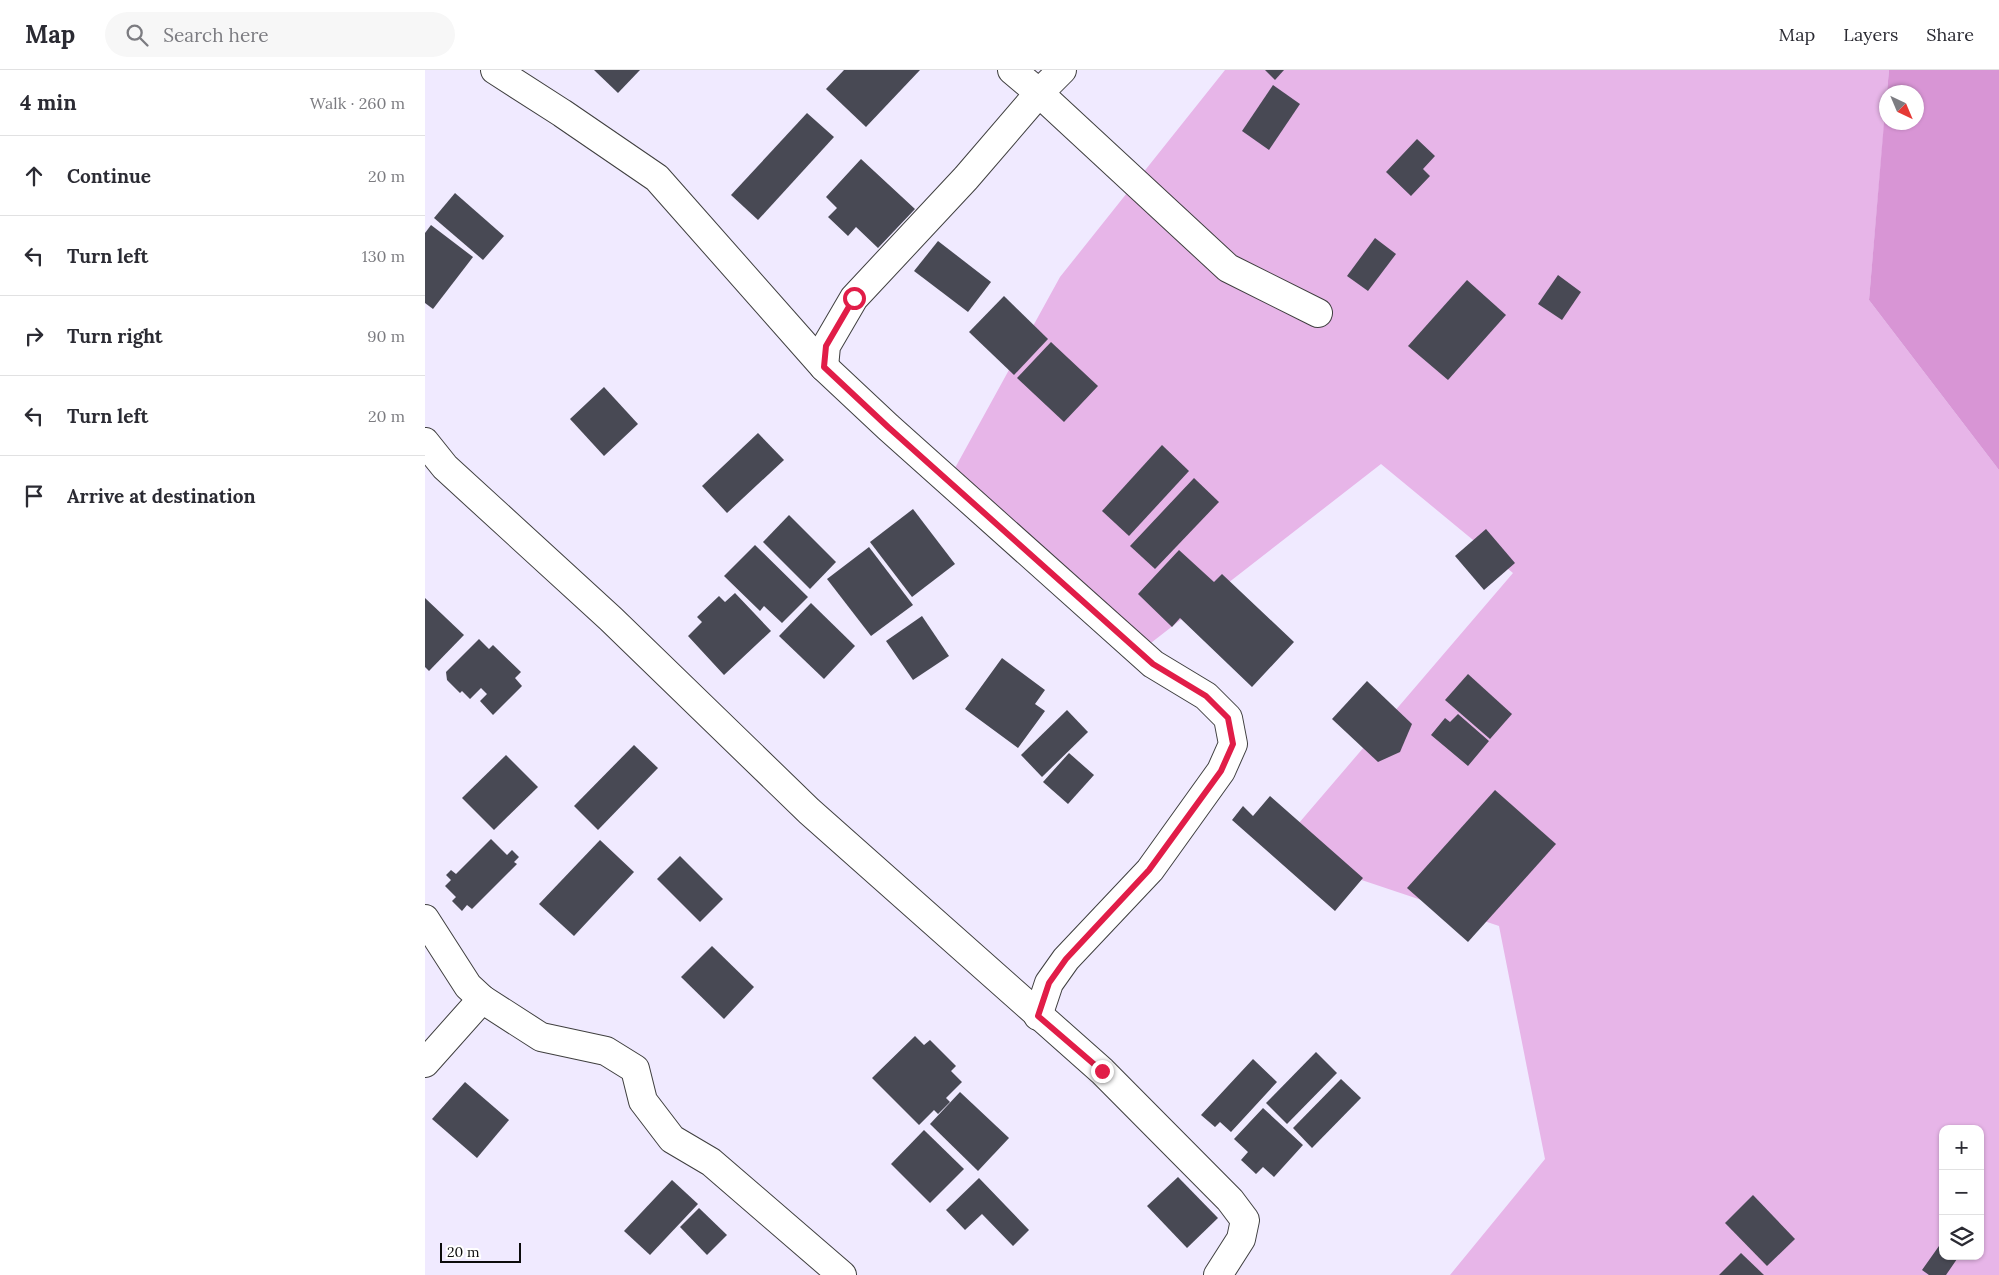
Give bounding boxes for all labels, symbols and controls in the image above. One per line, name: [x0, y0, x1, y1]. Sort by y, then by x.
search box: [105, 12, 455, 57]
text: Map: [25, 19, 75, 50]
icon: search: [123, 21, 151, 49]
text: Search here: [163, 23, 269, 47]
text: Map: [1779, 23, 1815, 46]
text: Layers: [1843, 23, 1898, 46]
text: Share: [1926, 23, 1974, 46]
north arrow: [1879, 85, 1924, 130]
text: 4 min: [20, 89, 77, 116]
text: Walk · 260 m: [310, 93, 405, 113]
icon: ahead: [20, 162, 48, 190]
text: Continue: [67, 164, 151, 188]
text: 20 m: [368, 166, 405, 186]
icon: left: [20, 242, 48, 270]
text: Turn left: [67, 244, 148, 268]
text: 130 m: [362, 246, 405, 266]
route start: [843, 287, 866, 310]
icon: right: [20, 322, 48, 350]
text: Turn right: [67, 324, 163, 348]
text: 90 m: [367, 326, 405, 346]
icon: left: [20, 402, 48, 430]
text: Turn left: [67, 404, 148, 428]
text: 20 m: [368, 406, 405, 426]
icon: arrive: [20, 482, 48, 510]
text: Arrive at destination: [67, 484, 256, 508]
route end: [1091, 1060, 1114, 1083]
map controls: [1939, 1125, 1984, 1260]
button: +: [1939, 1125, 1984, 1170]
button: −: [1939, 1170, 1984, 1215]
button: layers: [1939, 1215, 1984, 1260]
scale bar: [440, 1240, 521, 1263]
text: 20 m: [447, 1243, 479, 1261]

